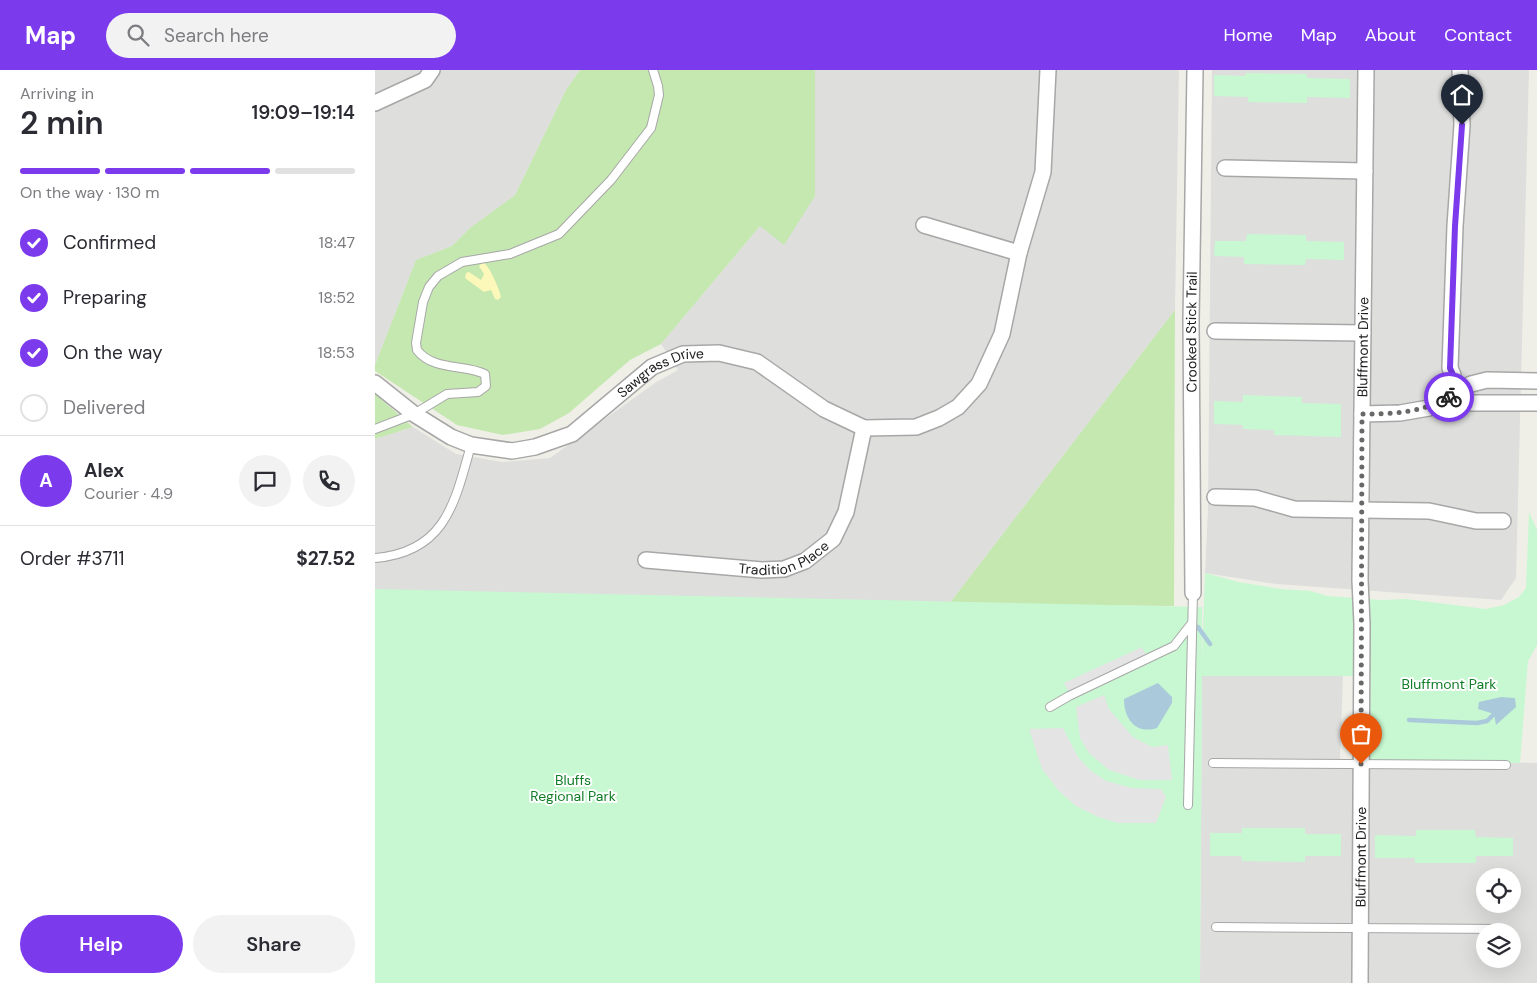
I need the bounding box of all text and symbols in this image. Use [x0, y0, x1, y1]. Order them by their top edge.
search box [106, 13, 456, 58]
text: Map [25, 20, 76, 51]
icon: search [124, 21, 152, 49]
text: Search here [164, 23, 269, 48]
text: Home [1223, 23, 1273, 47]
text: Map [1301, 23, 1337, 47]
text: About [1365, 23, 1416, 47]
text: Contact [1444, 23, 1512, 47]
pin [1441, 74, 1483, 125]
icon: home [1448, 81, 1476, 109]
text: Arriving in [20, 83, 94, 104]
text: 19:09–19:14 [252, 100, 355, 125]
text: 2 min [20, 102, 104, 144]
text: On the way · 130 m [20, 182, 160, 203]
icon: check [20, 229, 48, 257]
text: Confirmed [63, 230, 156, 255]
text: 18:47 [319, 232, 355, 253]
street label: Crooked Stick Trail [1182, 271, 1201, 392]
icon: check [20, 284, 48, 312]
text: Preparing [63, 285, 147, 310]
text: 18:52 [318, 287, 355, 308]
street label: Bluffmont Drive [1353, 297, 1372, 397]
icon: check [20, 339, 48, 367]
text: On the way [63, 340, 163, 365]
text: 18:53 [318, 342, 355, 363]
street label: Sawgrass Drive [613, 344, 704, 402]
courier [1424, 372, 1474, 422]
icon: bike [1435, 383, 1463, 411]
text: Delivered [63, 395, 145, 420]
button: chat [239, 455, 291, 507]
button: phone [303, 455, 355, 507]
text: Alex [84, 458, 124, 483]
text: A [39, 468, 53, 493]
text: Courier · 4.9 [84, 483, 173, 504]
street label: Tradition Place [738, 537, 833, 579]
text: Order #3711 [20, 546, 124, 571]
text: $27.52 [296, 546, 355, 571]
park label: Bluffmont Park [1402, 675, 1496, 693]
pin [1340, 713, 1382, 764]
icon: bag [1347, 720, 1375, 748]
park label: Bluffs Regional Park [530, 771, 616, 805]
street label: Bluffmont Drive [1351, 807, 1370, 907]
map controls [1476, 868, 1521, 968]
button: locate [1476, 868, 1521, 913]
button: Help [20, 915, 183, 973]
button: Share [193, 915, 355, 973]
button: layers [1476, 923, 1521, 968]

